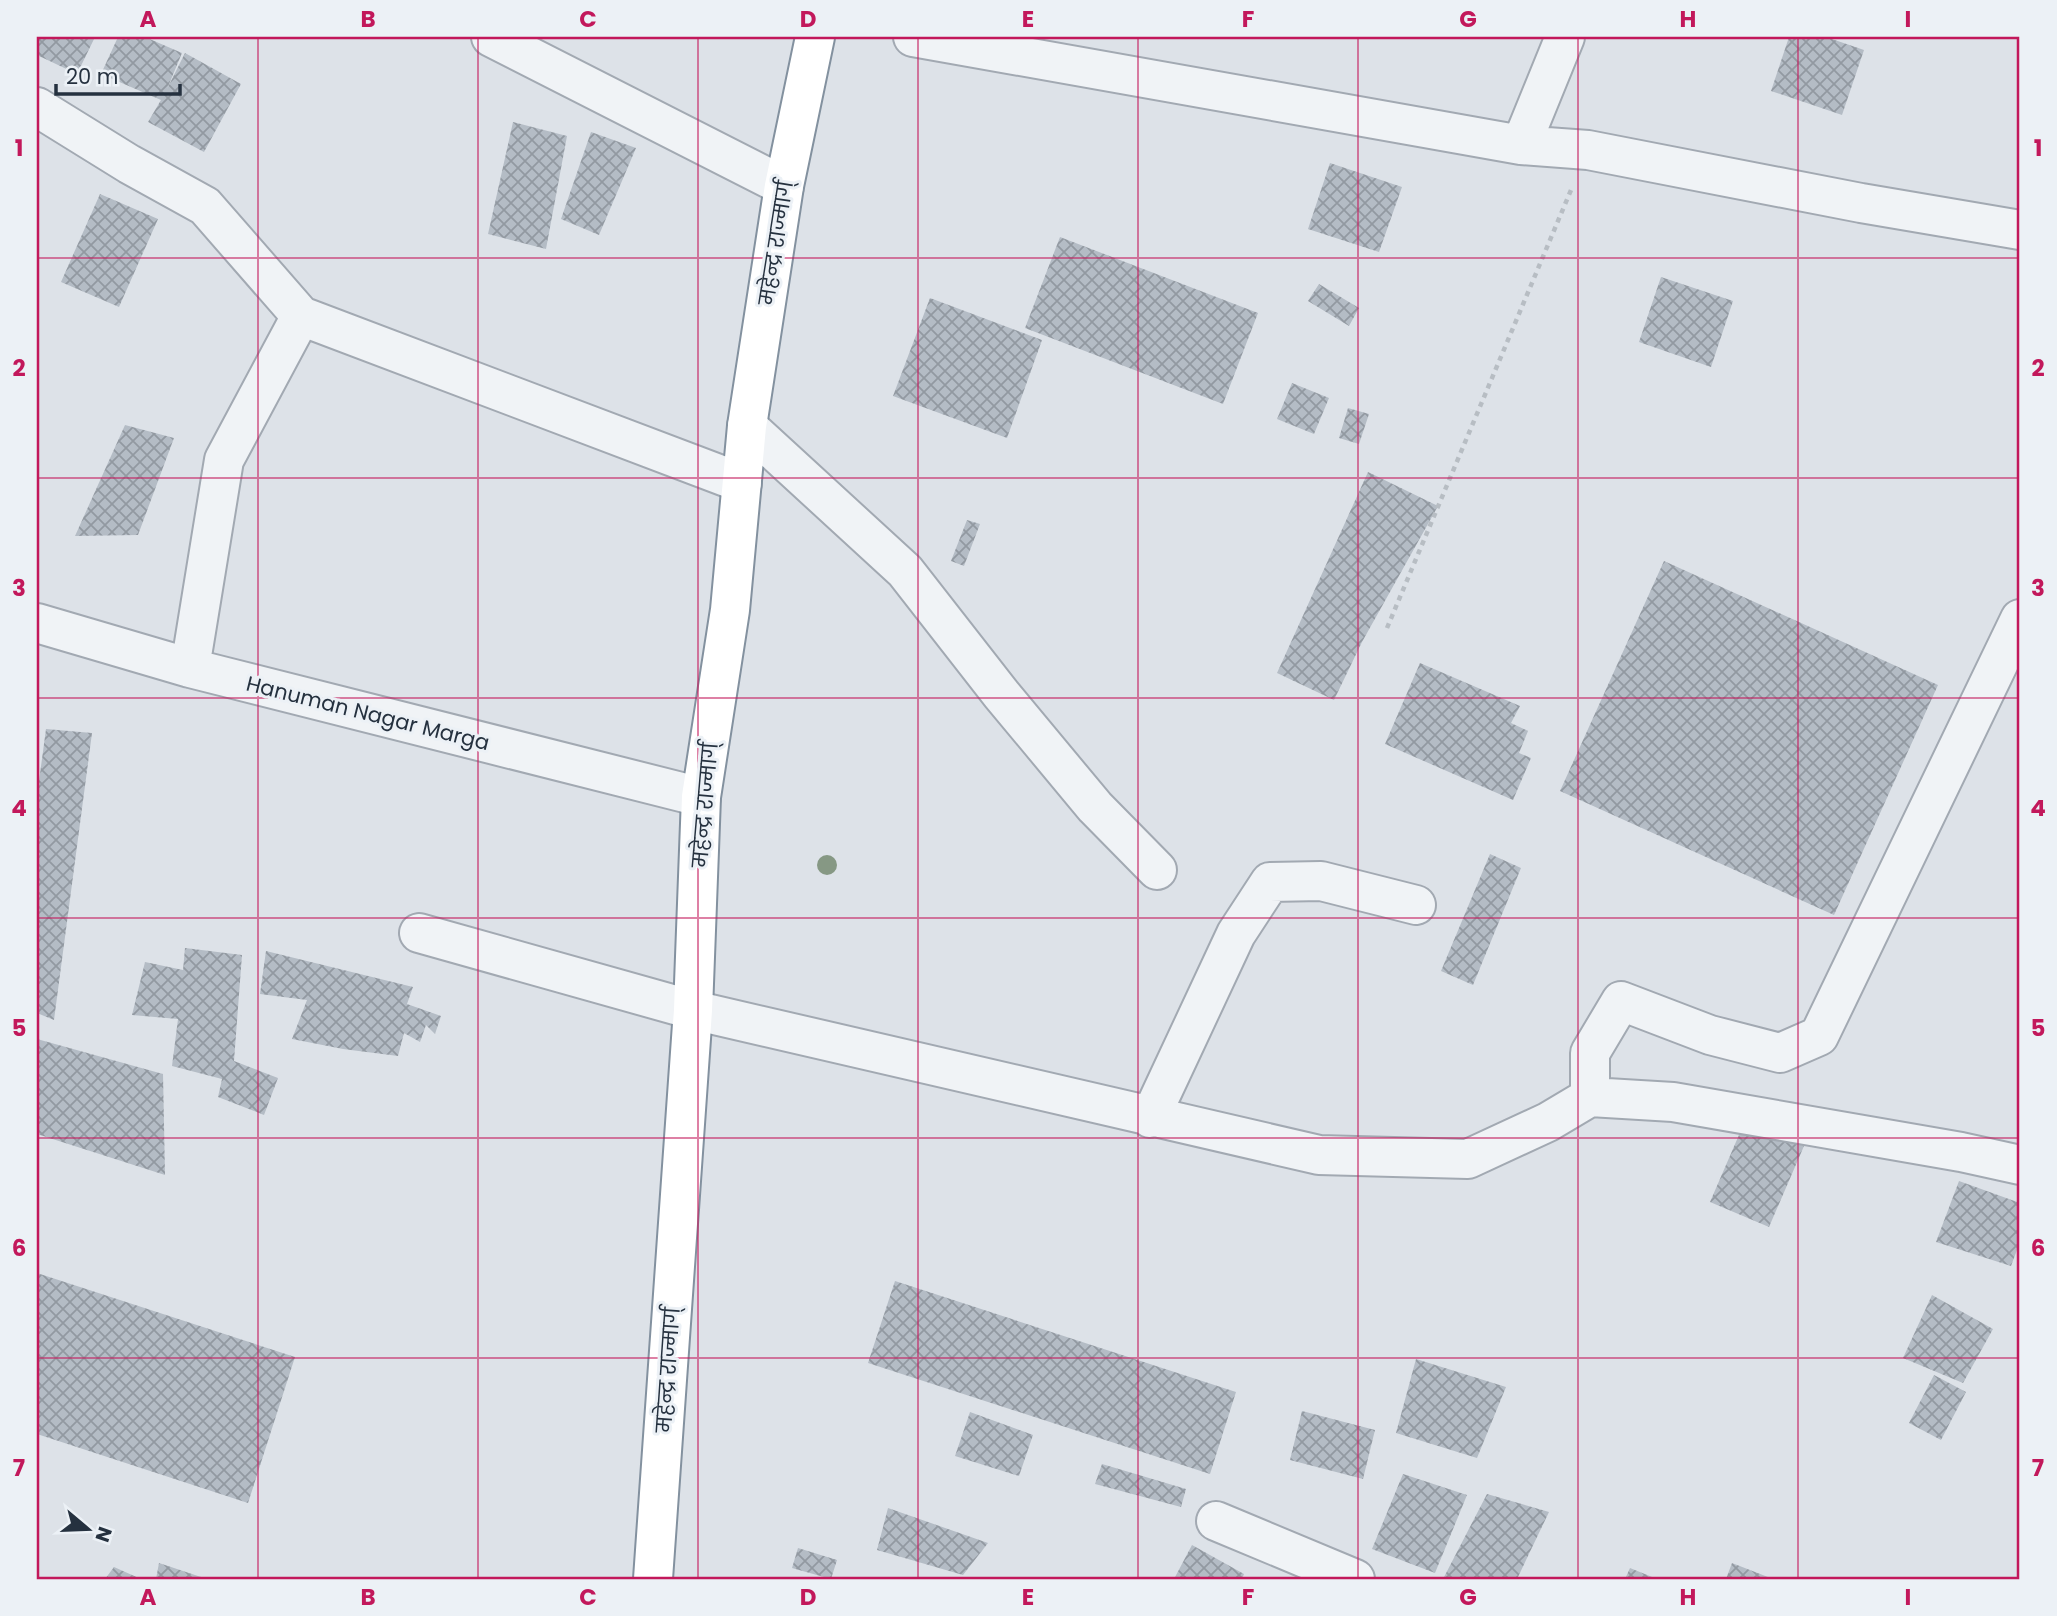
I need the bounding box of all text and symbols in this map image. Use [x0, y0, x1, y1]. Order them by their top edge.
text: A [140, 3, 157, 35]
text: B [360, 3, 376, 35]
text: C [579, 3, 597, 35]
text: D [800, 3, 816, 35]
text: E [1022, 3, 1034, 35]
text: F [1242, 3, 1254, 35]
text: G [1459, 3, 1477, 35]
text: H [1680, 3, 1696, 35]
text: I [1905, 3, 1911, 35]
scale bar [56, 52, 180, 96]
text: 20 m [66, 62, 119, 91]
text: 1 [15, 132, 23, 164]
text: 1 [2034, 132, 2042, 164]
street label: महेन्द्र राज्मार्ग् [752, 175, 801, 308]
text: 2 [12, 352, 26, 384]
text: 2 [2031, 352, 2045, 384]
text: 3 [12, 572, 26, 604]
text: 3 [2031, 572, 2045, 604]
street label: Hanuman Nagar Marga [243, 669, 493, 757]
street label: महेन्द्र राज्मार्ग् [685, 737, 725, 870]
text: 4 [11, 792, 27, 824]
text: 4 [2030, 792, 2046, 824]
text: 5 [12, 1012, 26, 1044]
text: 5 [2031, 1012, 2045, 1044]
text: 6 [12, 1232, 26, 1264]
text: 6 [2031, 1232, 2045, 1264]
street label: महेन्द्र राज्मार्ग् [649, 1303, 687, 1434]
text: 7 [13, 1452, 25, 1484]
text: 7 [2032, 1452, 2044, 1484]
north arrow [52, 1494, 122, 1564]
text: N [89, 1523, 119, 1546]
text: A [140, 1581, 157, 1613]
text: B [360, 1581, 376, 1613]
text: C [579, 1581, 597, 1613]
text: D [800, 1581, 816, 1613]
text: E [1022, 1581, 1034, 1613]
text: F [1242, 1581, 1254, 1613]
text: G [1459, 1581, 1477, 1613]
text: H [1680, 1581, 1696, 1613]
text: I [1905, 1581, 1911, 1613]

